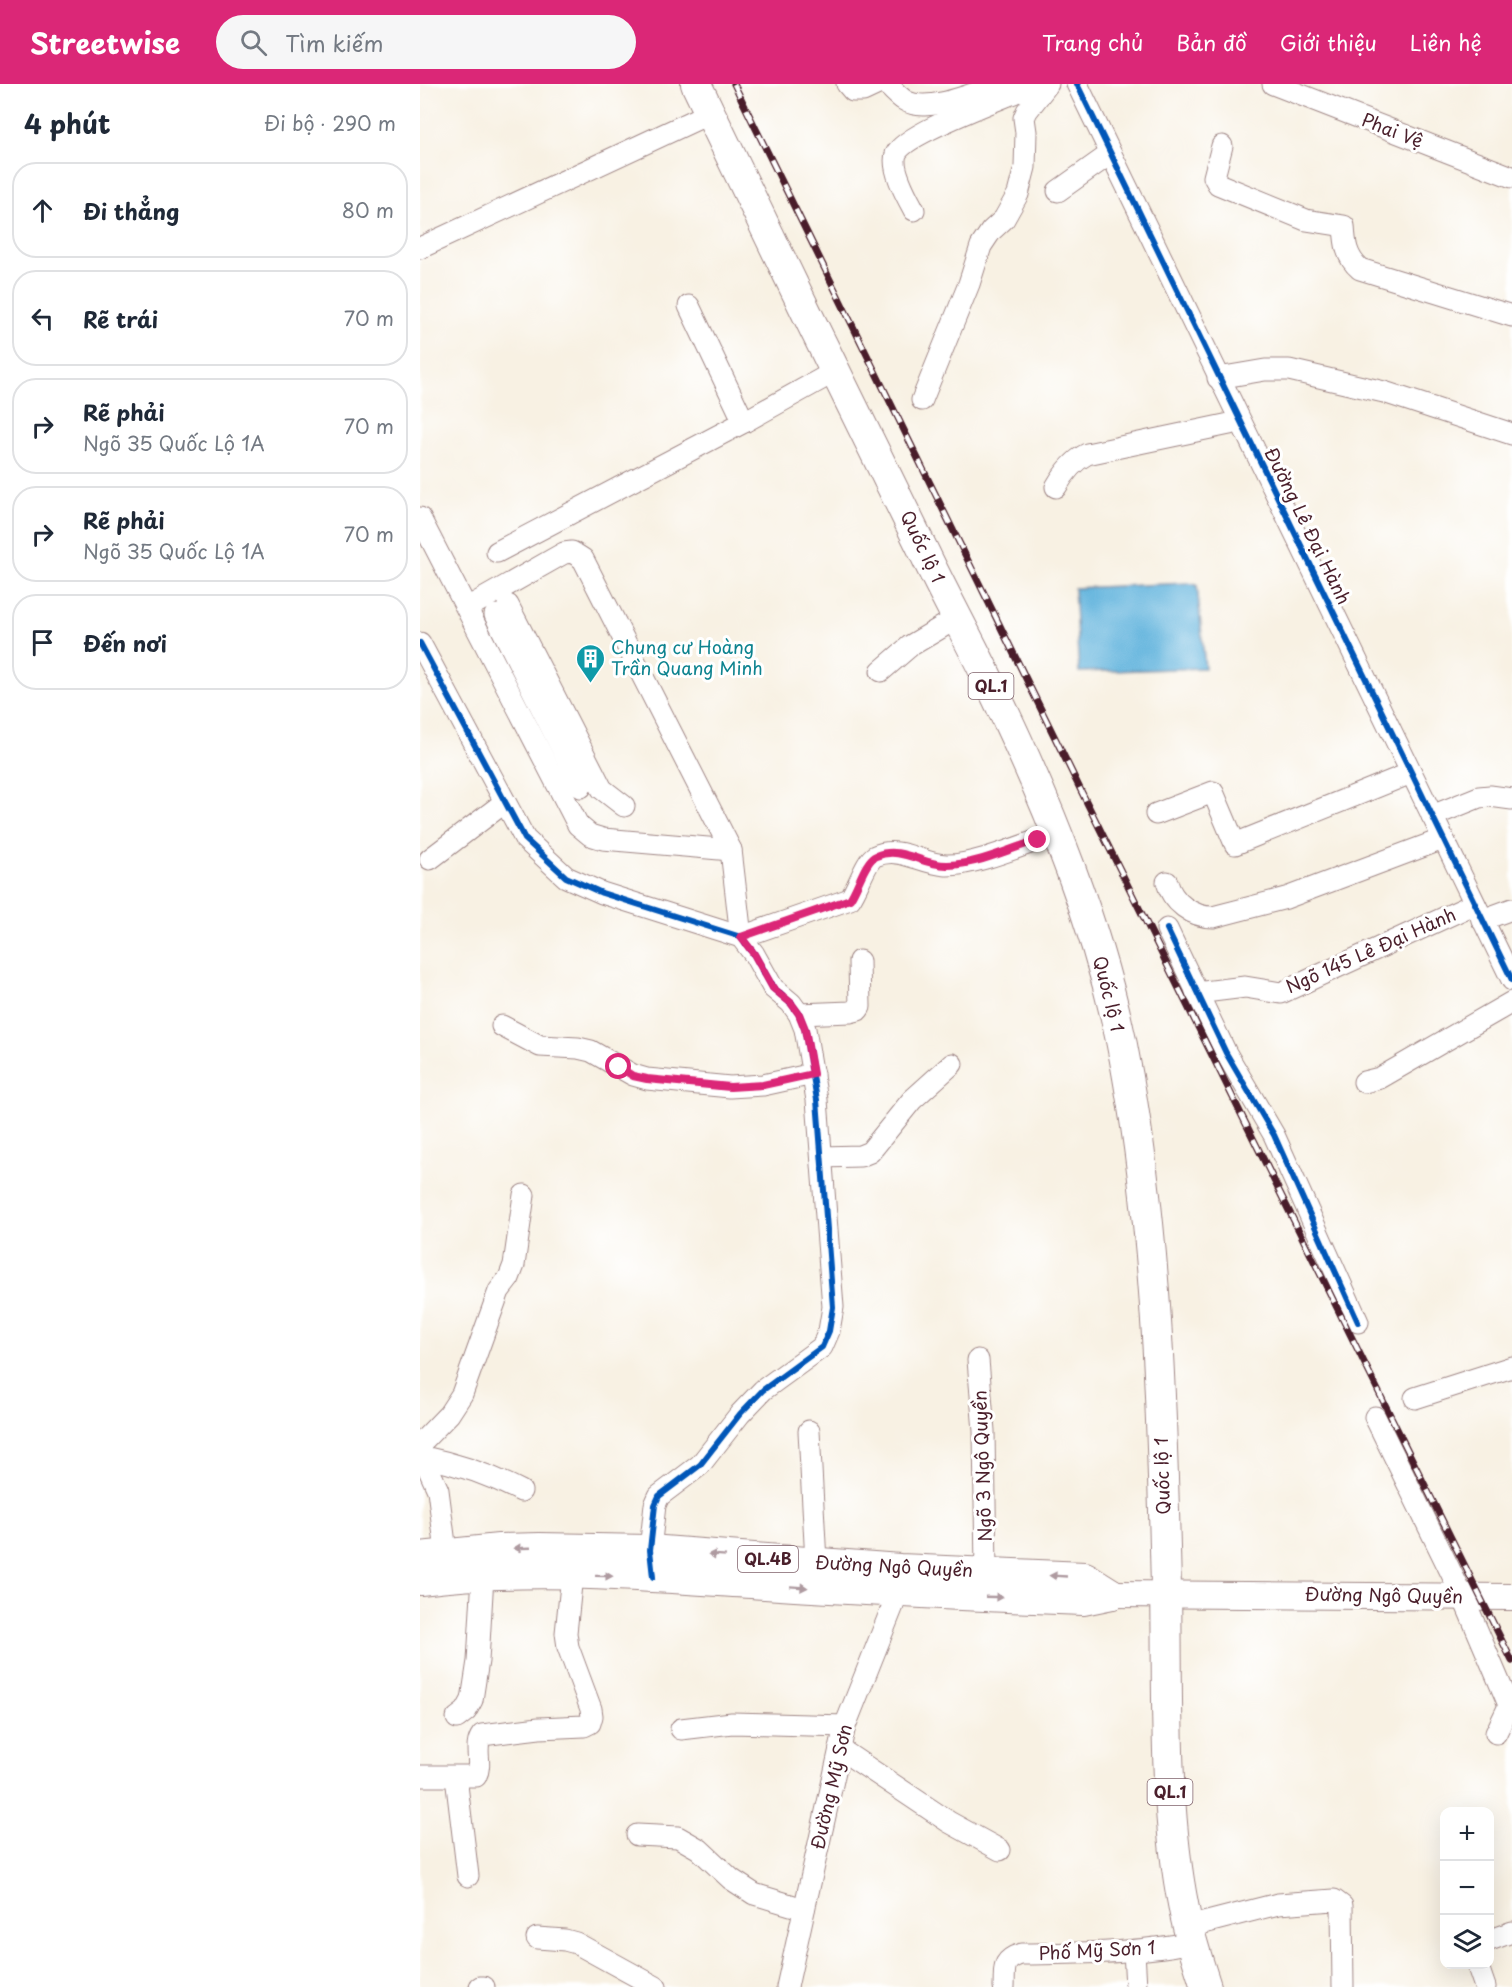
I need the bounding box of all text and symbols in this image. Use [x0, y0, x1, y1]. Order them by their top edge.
search box [216, 15, 636, 69]
text: Streetwise [30, 21, 180, 64]
icon: search [237, 26, 270, 59]
text: Tìm kiếm [285, 26, 383, 59]
text: Trang chủ [1042, 26, 1143, 58]
text: Bản đồ [1176, 26, 1247, 58]
text: Giới thiệu [1280, 26, 1377, 58]
text: Liên hệ [1410, 26, 1482, 58]
text: 4 phút [24, 104, 110, 143]
street label: Phai Vệ [1358, 105, 1428, 154]
text: Đi bộ · 290 m [264, 108, 396, 138]
icon: ahead [26, 194, 59, 227]
text: Đi thẳng [83, 194, 179, 227]
text: 80 m [342, 195, 394, 225]
icon: left [26, 302, 59, 335]
text: Rẽ trái [83, 302, 158, 335]
text: 70 m [344, 303, 394, 333]
text: Rẽ phải [83, 395, 165, 428]
icon: right [26, 410, 59, 443]
text: 70 m [344, 411, 394, 441]
text: Ngõ 35 Quốc Lộ 1A [83, 428, 265, 458]
street label: Đường Lê Đại Hành [1259, 442, 1358, 608]
text: Rẽ phải [83, 503, 165, 536]
street label: Quốc lộ 1 [894, 506, 952, 587]
icon: right [26, 518, 59, 551]
text: 70 m [344, 519, 394, 549]
text: Ngõ 35 Quốc Lộ 1A [83, 536, 265, 566]
icon: arrive [26, 626, 59, 659]
text: Đến nơi [83, 626, 167, 659]
place label: Chung cư Hoàng Trần Quang Minh [611, 633, 763, 681]
building icon: Chung cư Hoàng Trần Quang Minh [574, 642, 606, 684]
road number: QL.1 [968, 673, 1014, 699]
route end [1024, 826, 1050, 852]
street label: Ngõ 145 Lê Đại Hành [1281, 900, 1460, 999]
street label: Quốc lộ 1 [1087, 953, 1132, 1034]
route start [605, 1053, 631, 1079]
street label: Ngõ 3 Ngô Quyền [965, 1390, 998, 1542]
street label: Quốc lộ 1 [1147, 1437, 1176, 1515]
one-way arrow [513, 1544, 532, 1553]
road number: QL.4B [738, 1546, 798, 1572]
street label: Đường Ngô Quyền [814, 1548, 974, 1583]
one-way arrow [708, 1550, 727, 1560]
one-way arrow [595, 1571, 614, 1580]
one-way arrow [1049, 1571, 1068, 1580]
street label: Đường Ngô Quyền [1305, 1580, 1463, 1609]
one-way arrow [789, 1582, 808, 1591]
one-way arrow [984, 1592, 1003, 1601]
street label: Đường Mỹ Sơn [803, 1721, 858, 1852]
road number: QL.1 [1148, 1779, 1192, 1805]
map controls [1440, 1807, 1494, 1969]
button: + [1440, 1807, 1494, 1861]
button: − [1440, 1861, 1494, 1915]
button: layers [1440, 1915, 1494, 1969]
street label: Phố Mỹ Sơn 1 [1038, 1933, 1156, 1966]

